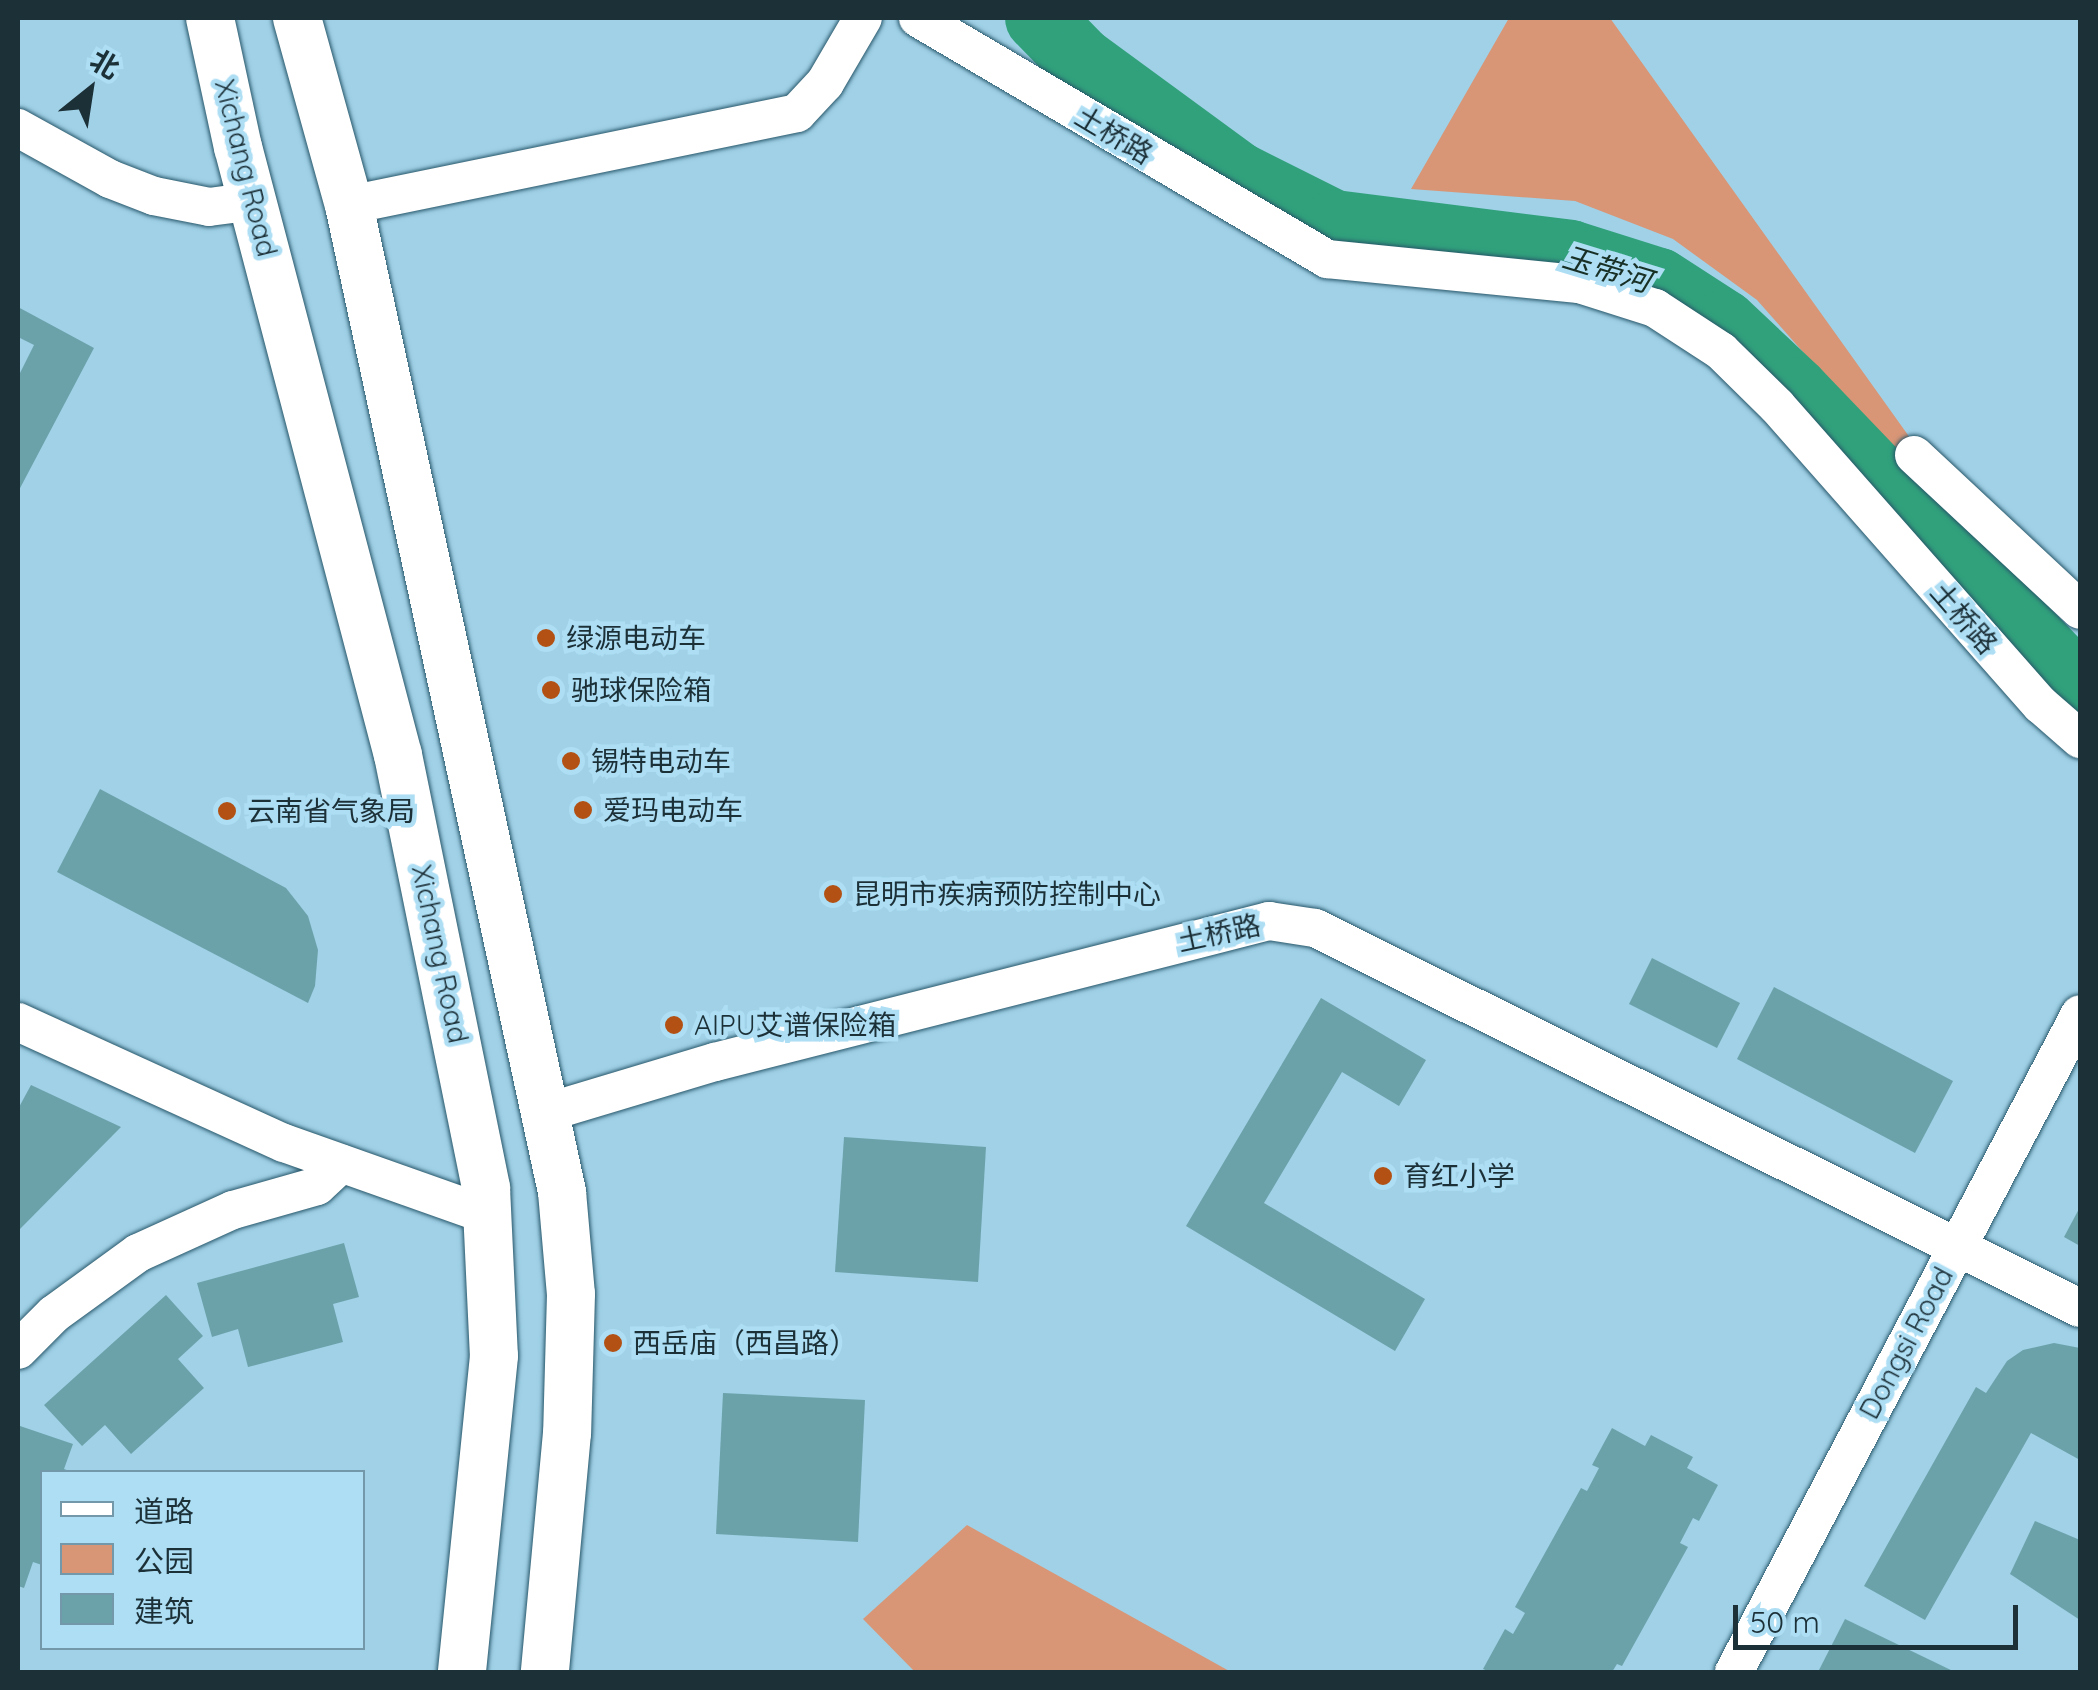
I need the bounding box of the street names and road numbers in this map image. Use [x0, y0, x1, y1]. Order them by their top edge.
street label: Xichang Road [208, 76, 284, 260]
street label: 土桥路 [1069, 99, 1159, 171]
street label: 土桥路 [1924, 575, 2004, 661]
street label: Xichang Road [405, 862, 475, 1046]
street label: 土桥路 [1174, 908, 1264, 958]
street label: Dongsi Road [1852, 1261, 1960, 1425]

